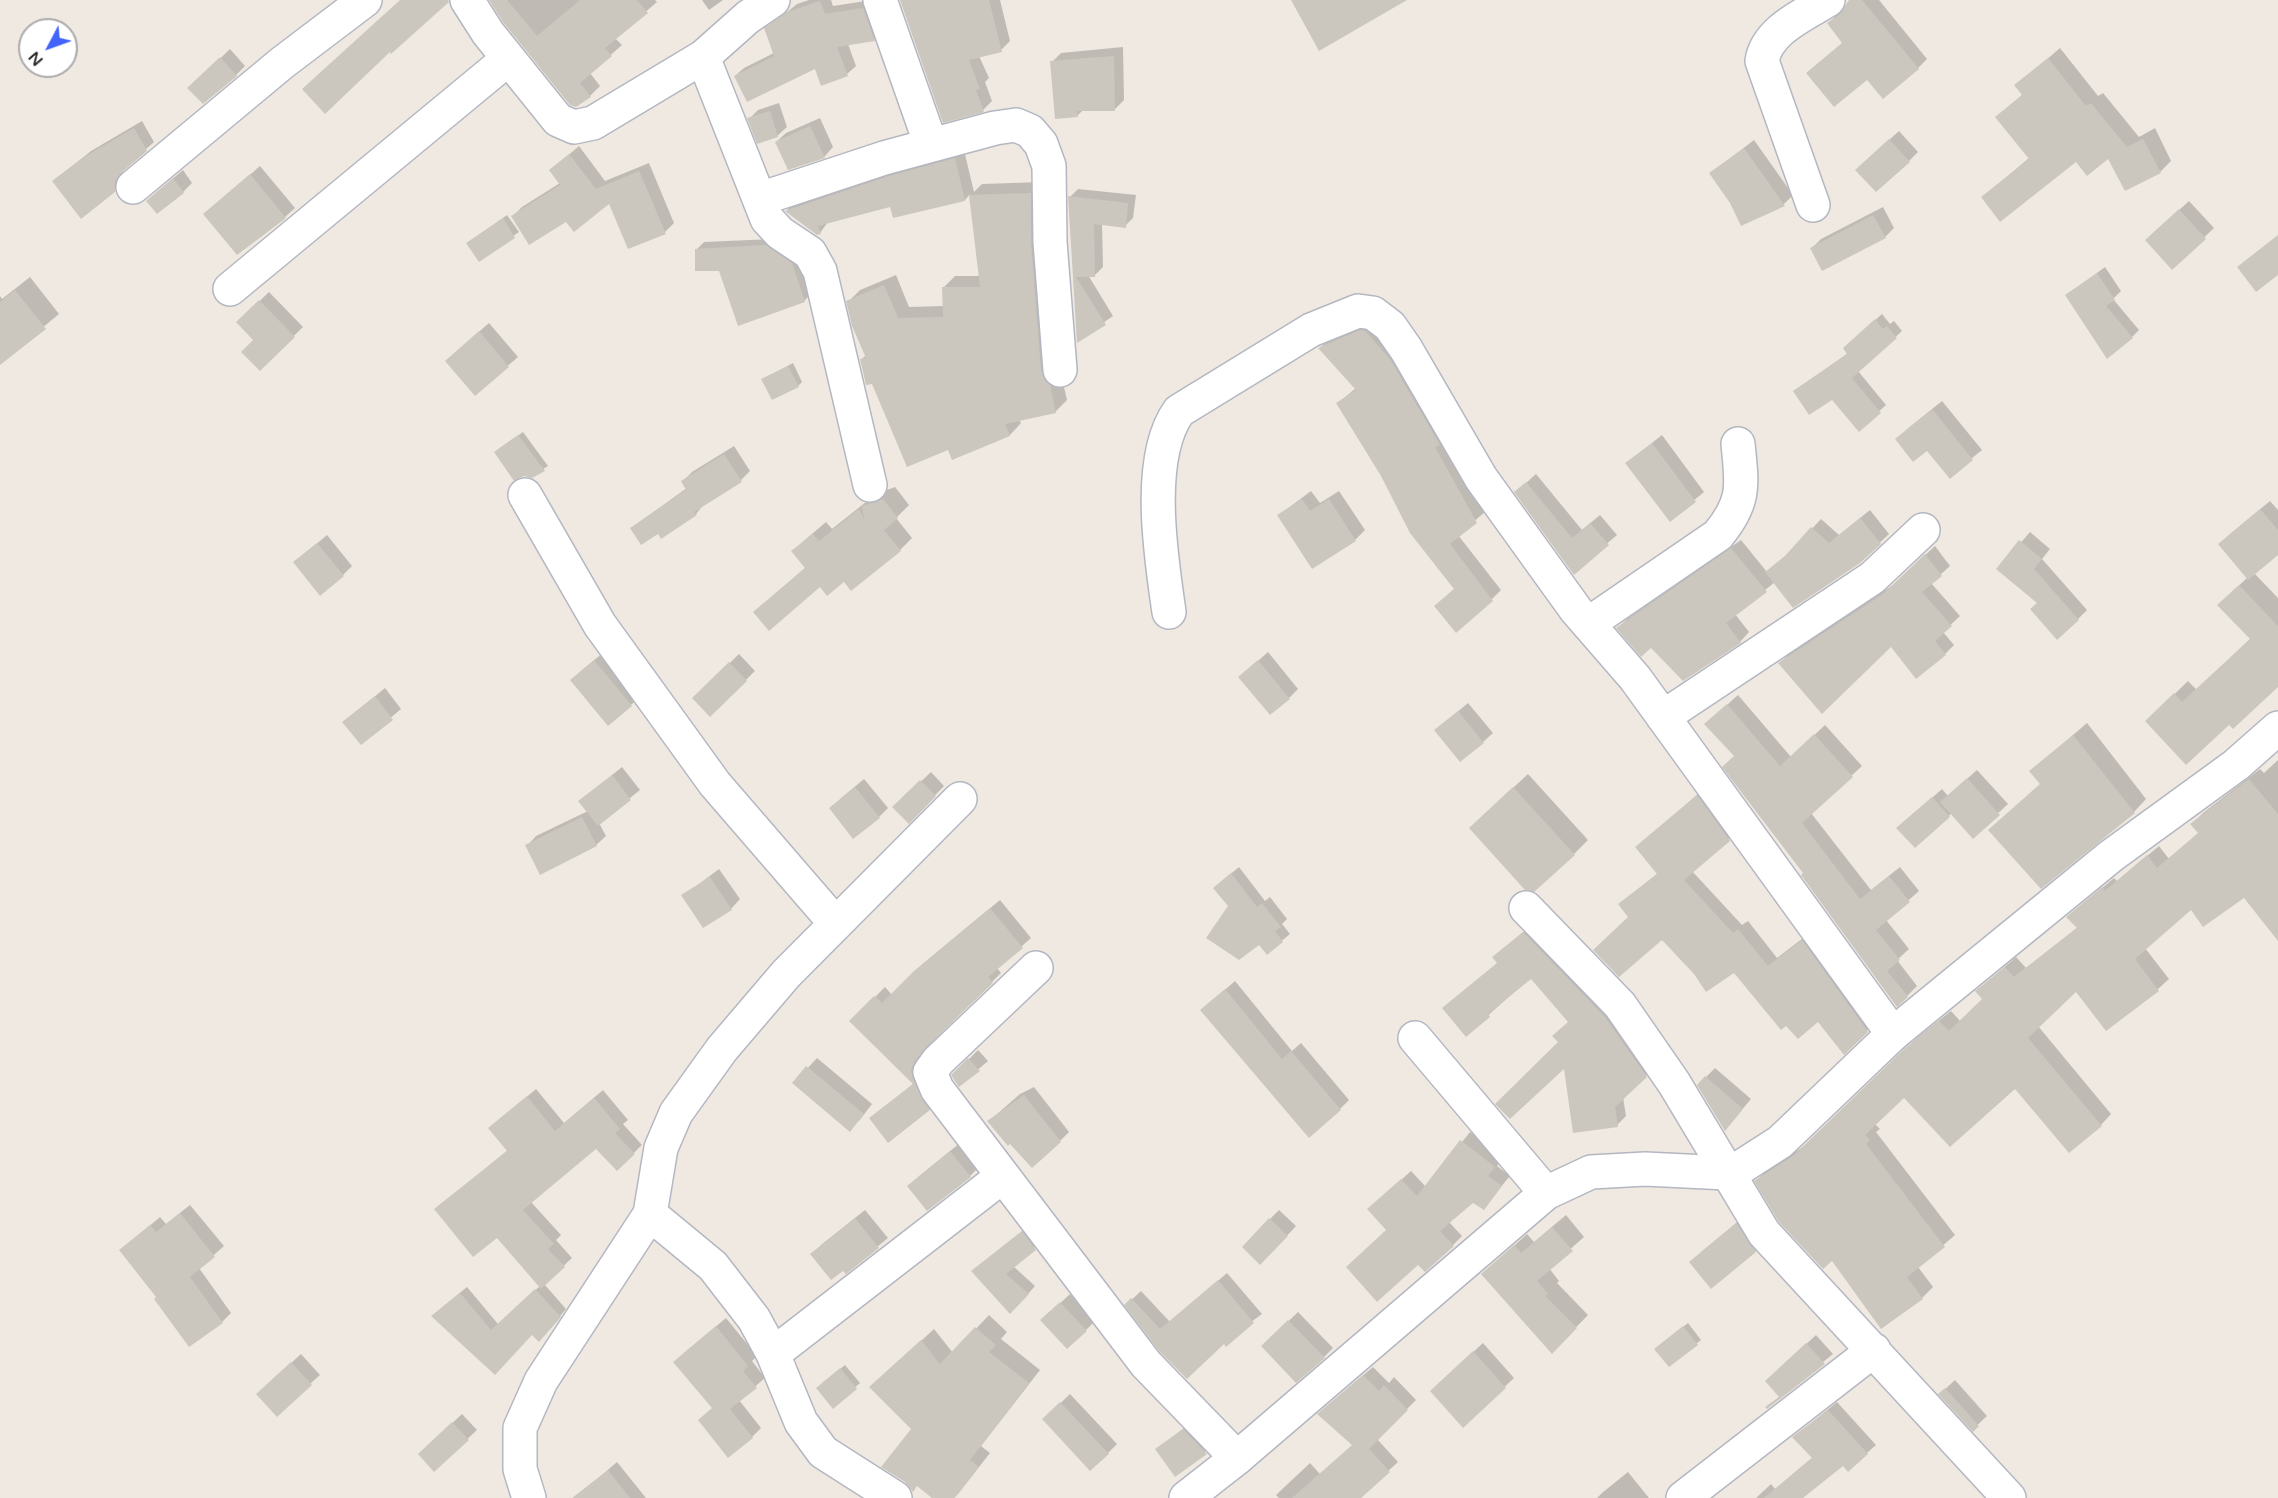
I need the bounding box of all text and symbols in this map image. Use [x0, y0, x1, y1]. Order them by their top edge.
north arrow [18, 18, 78, 78]
text: N [24, 47, 48, 70]

